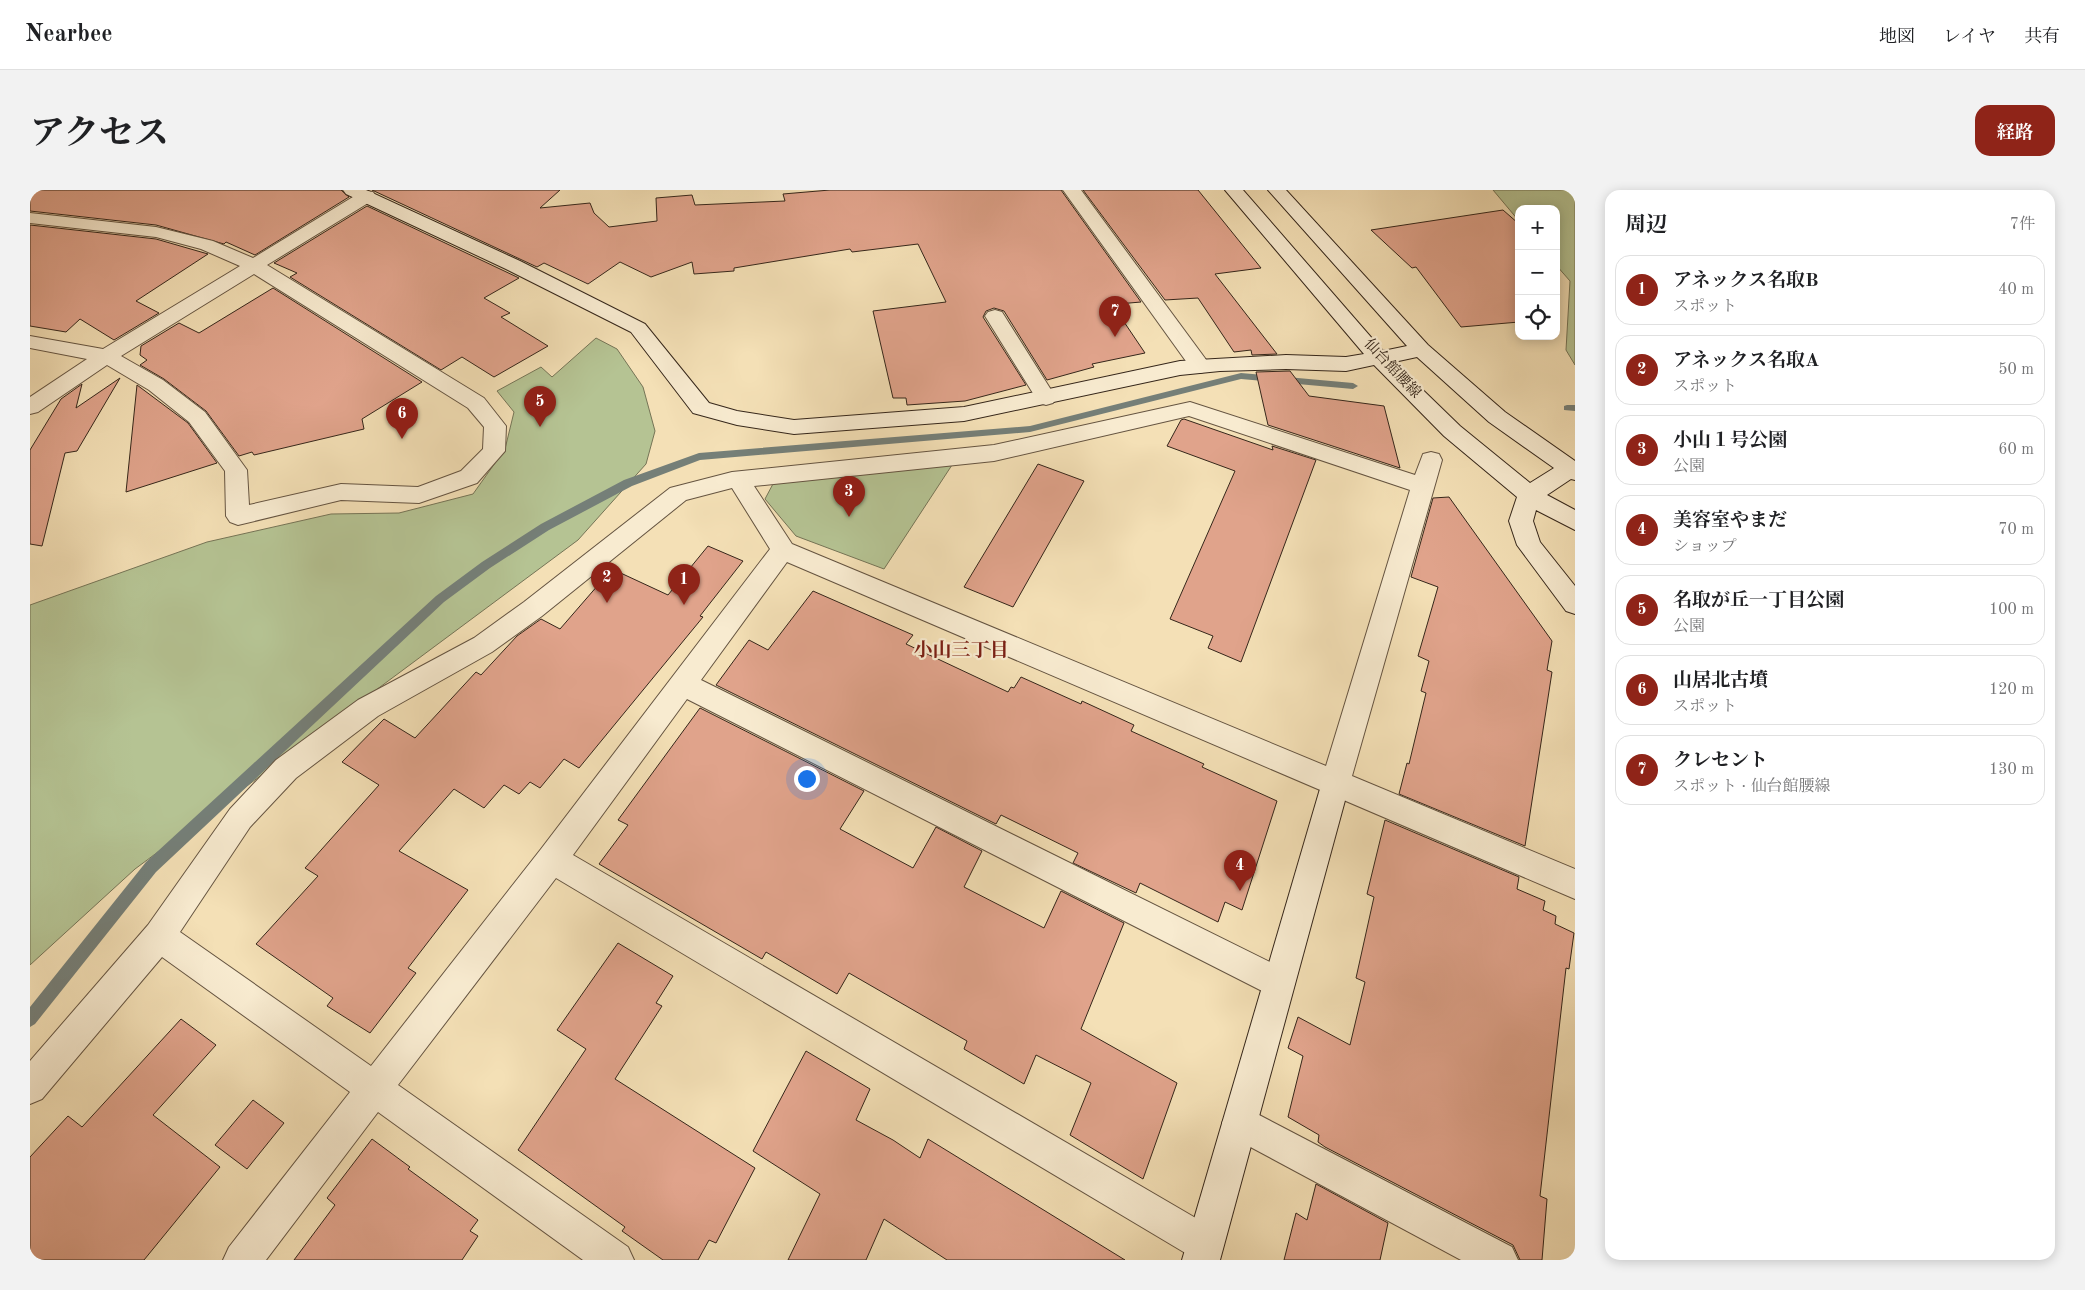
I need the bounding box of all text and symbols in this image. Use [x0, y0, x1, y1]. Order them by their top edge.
text: Nearbee [25, 23, 113, 47]
text: 地図 [1879, 28, 1915, 46]
text: レイヤ [1943, 28, 1996, 46]
text: 共有 [2024, 28, 2060, 46]
button: 経路 [1975, 105, 2055, 156]
text: アクセス [30, 117, 169, 152]
map controls [1515, 205, 1560, 340]
button: + [1515, 205, 1560, 250]
text: 周辺 [1625, 215, 1667, 236]
text: 7件 [2010, 217, 2035, 233]
button: − [1515, 250, 1560, 295]
text: アネックス名取B [1673, 272, 1819, 291]
text: 1 [1637, 282, 1647, 298]
text: 40 m [1998, 282, 2034, 298]
button: locate [1515, 295, 1560, 340]
pin: 7 [1099, 296, 1131, 337]
text: スポット [1673, 299, 1737, 315]
street label: 仙台館腰線 [1361, 335, 1425, 402]
text: アネックス名取A [1673, 352, 1819, 371]
text: 2 [1637, 362, 1647, 378]
text: 50 m [1998, 362, 2034, 378]
text: スポット [1673, 379, 1737, 395]
pin: 5 [524, 386, 556, 427]
pin: 6 [386, 398, 418, 439]
text: 小山１号公園 [1673, 432, 1787, 451]
text: 3 [1637, 442, 1647, 458]
text: 60 m [1998, 442, 2034, 458]
text: 公園 [1673, 459, 1705, 475]
pin: 3 [833, 476, 865, 517]
text: 美容室やまだ [1673, 512, 1787, 531]
text: 4 [1637, 522, 1647, 538]
text: 70 m [1998, 522, 2034, 538]
text: ショップ [1673, 539, 1737, 555]
pin: 2 [591, 562, 623, 603]
pin: 1 [668, 564, 700, 605]
text: 名取が丘一丁目公園 [1673, 592, 1844, 611]
text: 5 [1637, 602, 1647, 618]
text: 100 m [1989, 602, 2034, 618]
text: 公園 [1673, 619, 1705, 635]
district label: 小山三丁目 [913, 640, 1009, 661]
text: 山居北古墳 [1673, 672, 1768, 691]
text: 6 [1637, 682, 1647, 698]
text: 120 m [1989, 682, 2034, 698]
text: スポット [1673, 699, 1737, 715]
text: クレセント [1673, 752, 1768, 771]
text: 7 [1637, 762, 1647, 778]
text: 130 m [1989, 762, 2034, 778]
your location [794, 766, 820, 792]
text: スポット · 仙台館腰線 [1673, 779, 1830, 795]
pin: 4 [1224, 850, 1256, 891]

